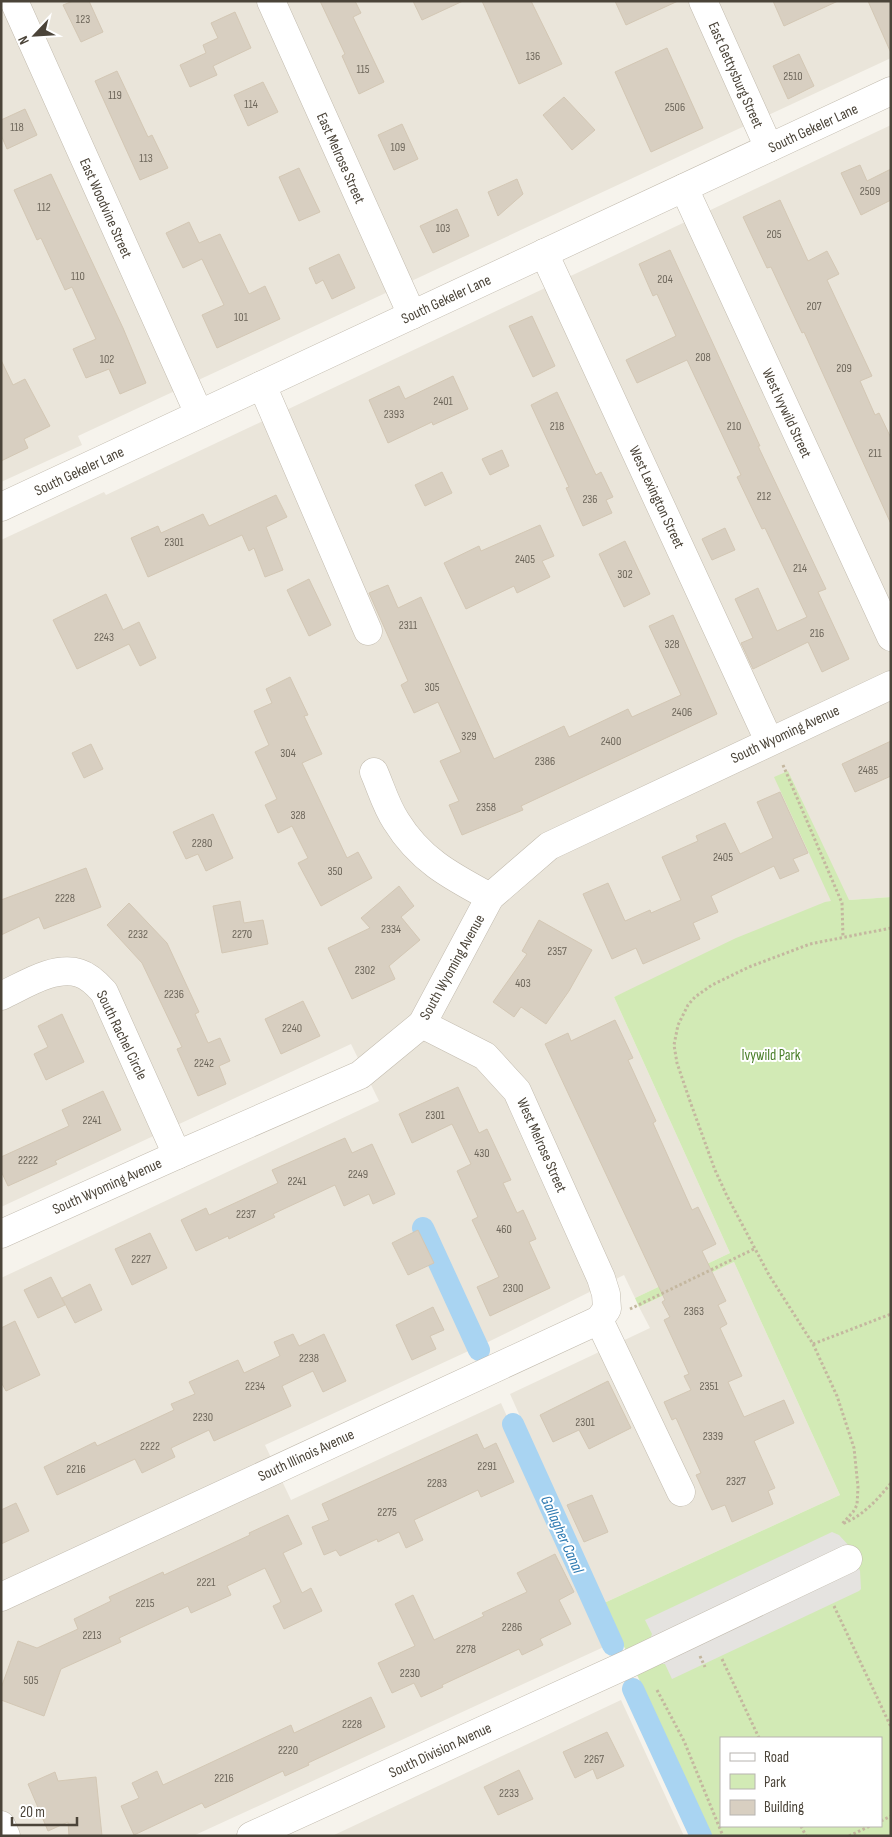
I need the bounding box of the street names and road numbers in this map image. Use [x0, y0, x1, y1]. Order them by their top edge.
street label: East Gettysburg Street [704, 19, 768, 132]
street label: South Gekeler Lane [765, 99, 861, 157]
street label: East Melrose Street [312, 110, 369, 207]
street label: East Woodvine Street [75, 155, 136, 261]
street label: South Gekeler Lane [398, 270, 494, 328]
street label: West Ivywild Street [757, 365, 816, 461]
street label: South Gekeler Lane [31, 442, 127, 500]
street label: West Lexington Street [624, 443, 689, 552]
street label: South Wyoming Avenue [728, 701, 843, 768]
street label: South Wyoming Avenue [416, 911, 489, 1023]
street label: South Rachel Circle [92, 987, 151, 1083]
street label: West Melrose Street [512, 1095, 571, 1196]
street label: South Wyoming Avenue [50, 1154, 165, 1219]
street label: South Illinois Avenue [255, 1425, 357, 1486]
street label: South Division Avenue [386, 1718, 495, 1783]

